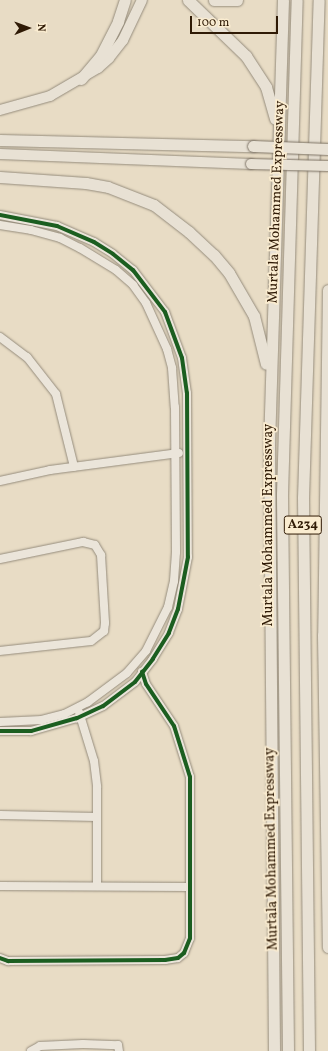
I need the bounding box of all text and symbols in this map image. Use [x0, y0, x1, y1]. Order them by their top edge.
north arrow [8, 8, 48, 48]
scale bar [192, 8, 280, 34]
text: 100 m [197, 15, 229, 31]
text: N [33, 24, 48, 32]
street label: Murtala Mohammed Expressway [265, 100, 289, 304]
street label: Murtala Mohammed Expressway [261, 424, 277, 626]
road number: A234 [283, 514, 323, 536]
street label: Murtala Mohammed Expressway [262, 747, 282, 951]

